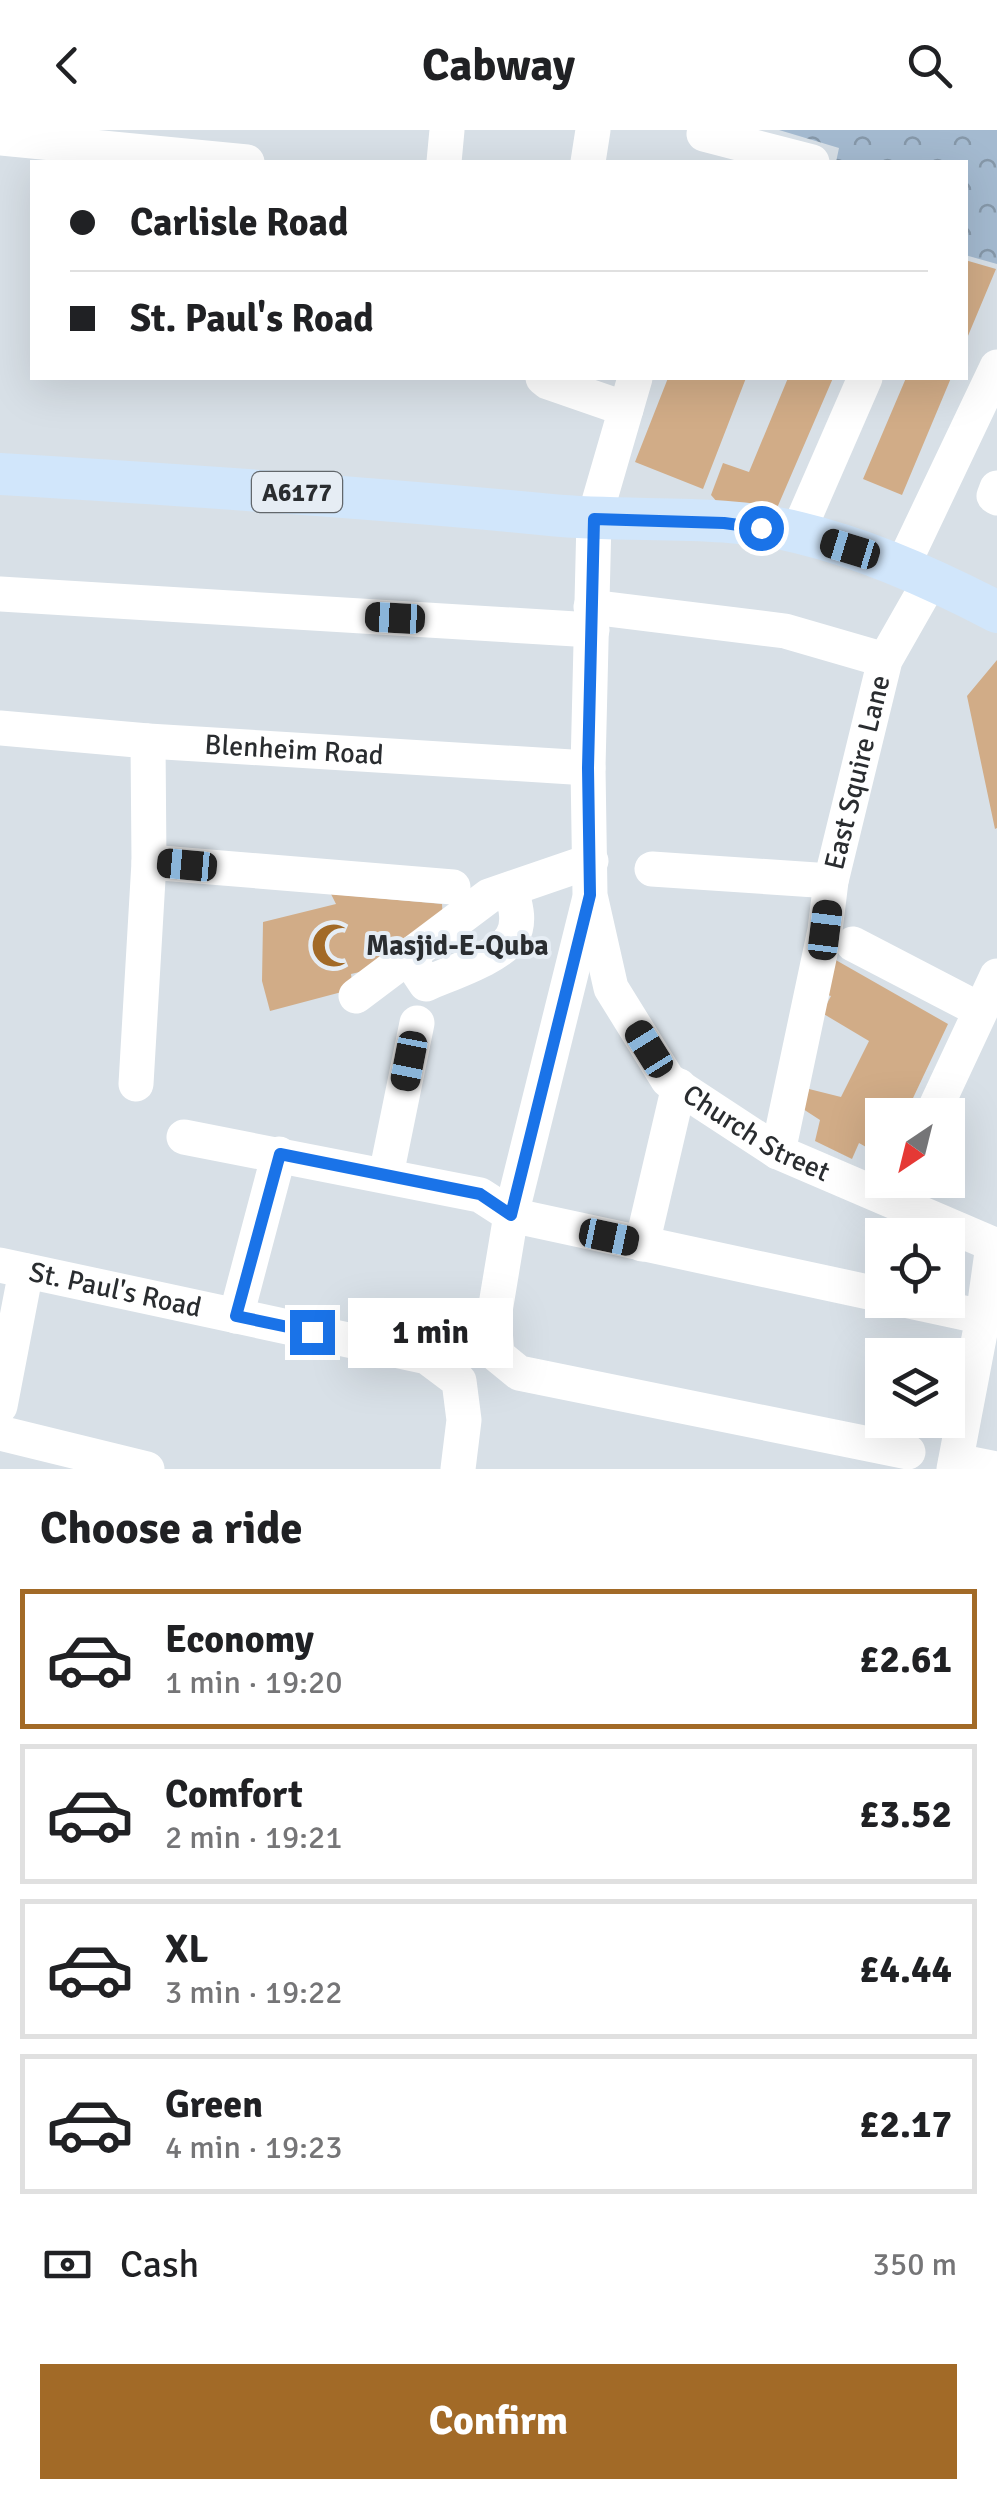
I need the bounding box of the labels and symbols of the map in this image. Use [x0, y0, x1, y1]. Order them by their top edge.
road number: A6177 [252, 472, 342, 512]
route start [739, 506, 784, 551]
car [817, 526, 883, 572]
car [364, 601, 426, 635]
street label: East Squire Lane [817, 672, 898, 873]
street label: Blenheim Road [204, 728, 385, 772]
car [156, 847, 218, 883]
car [806, 898, 844, 962]
mosque icon: Masjid-E-Quba [309, 922, 357, 970]
place label: Masjid-E-Quba [366, 929, 549, 963]
car [620, 1016, 678, 1082]
car [389, 1029, 429, 1093]
street label: Church Street [676, 1077, 835, 1189]
north arrow [865, 1098, 965, 1198]
car [577, 1216, 641, 1258]
street label: St. Paul's Road [26, 1255, 205, 1325]
callout: 1 min [347, 1297, 512, 1367]
route end [290, 1310, 335, 1355]

